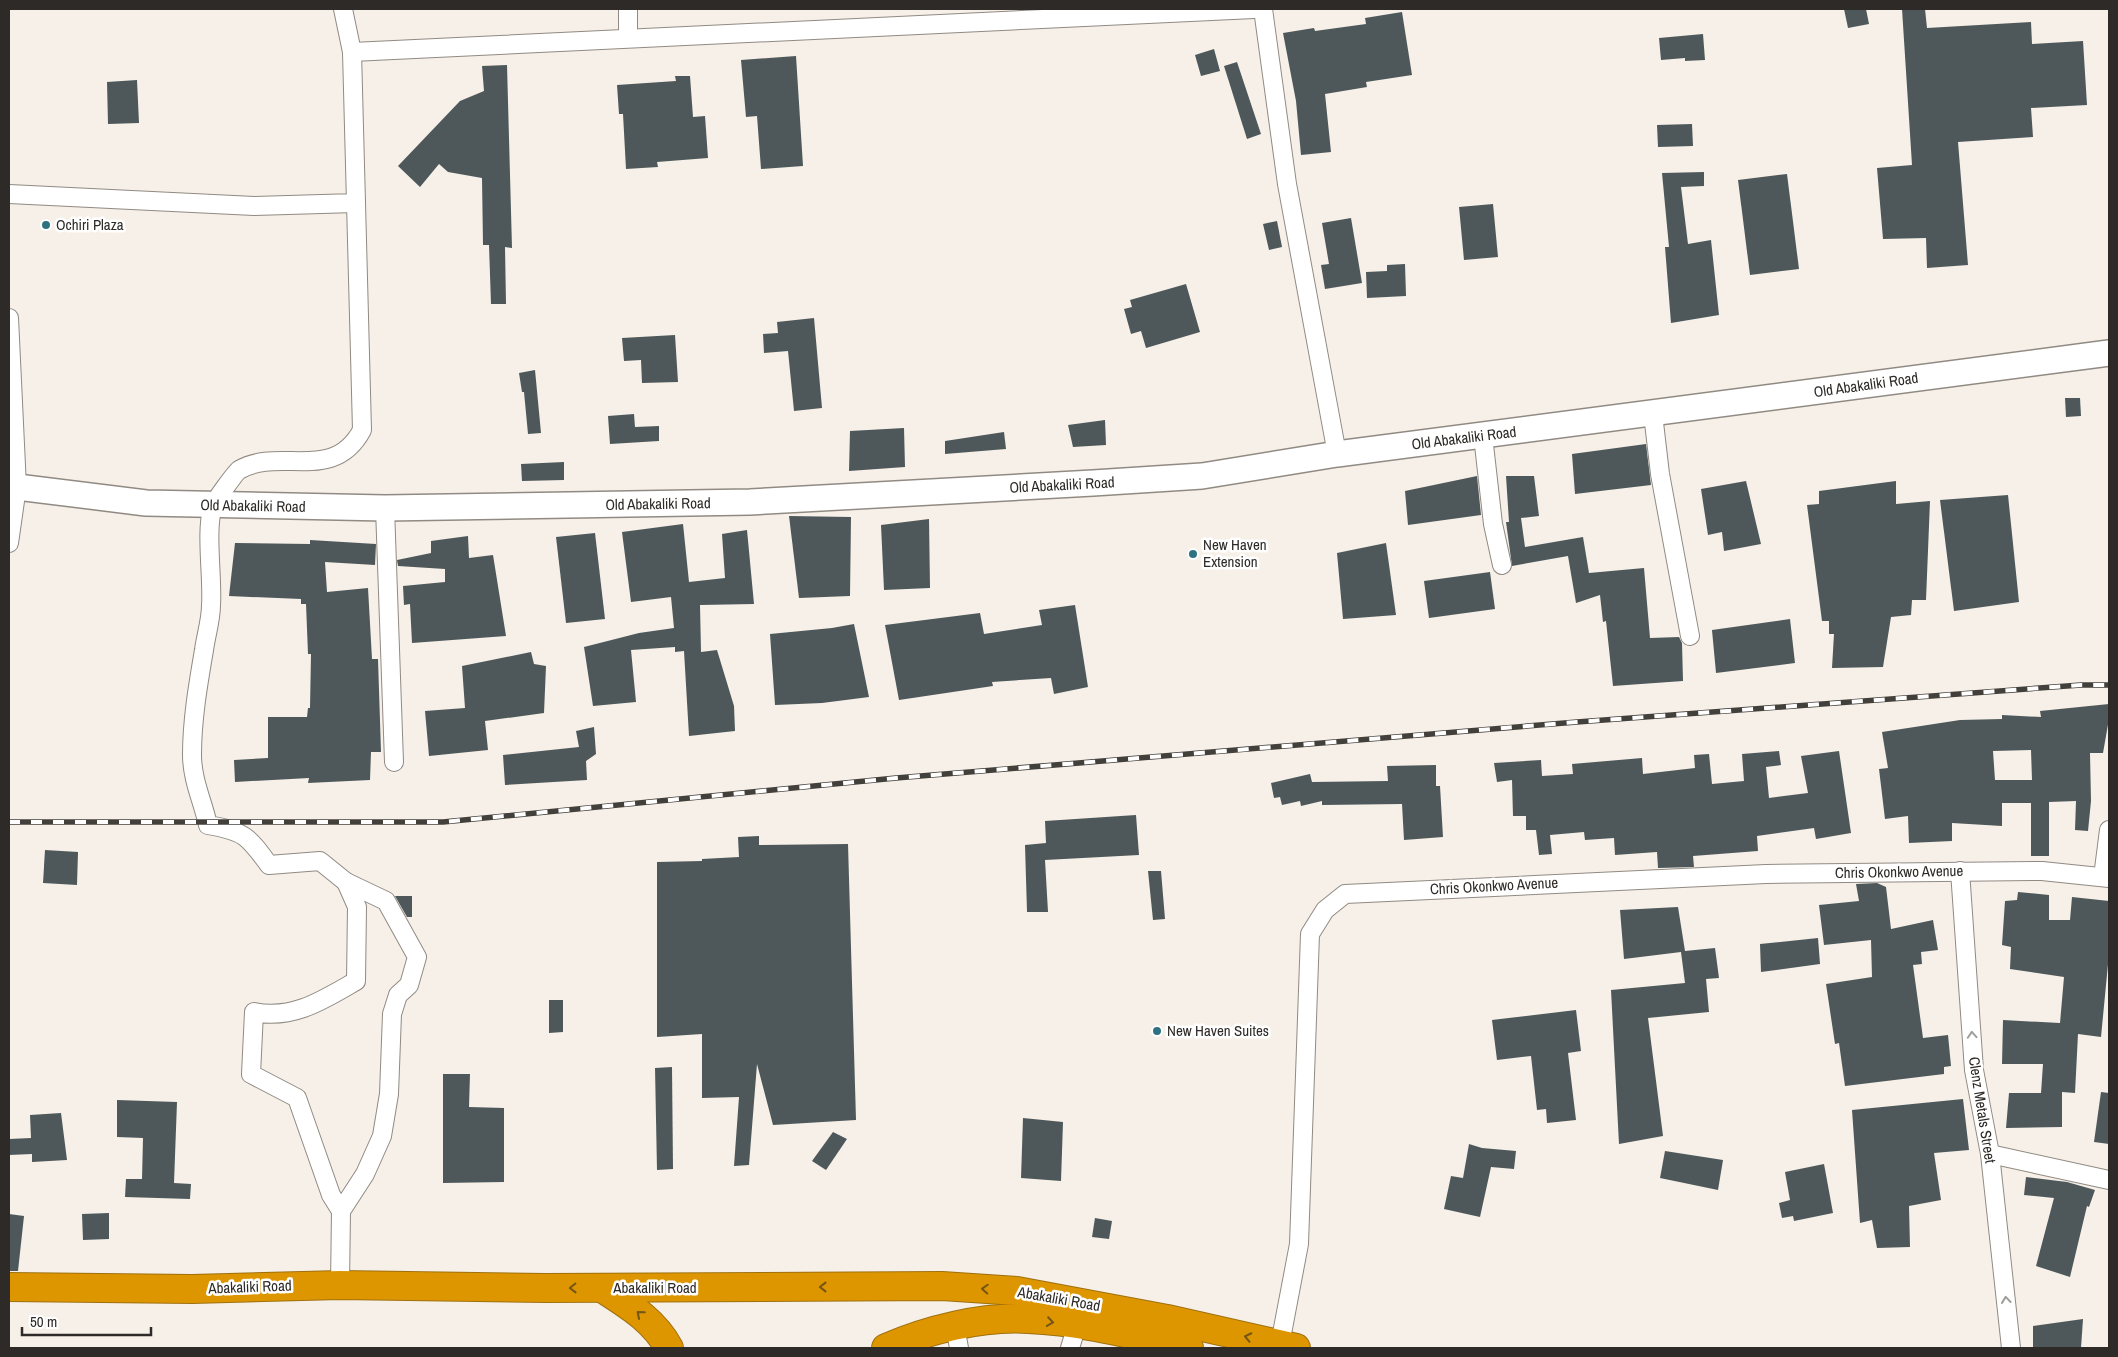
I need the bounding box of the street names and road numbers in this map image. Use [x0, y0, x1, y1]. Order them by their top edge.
street label: Old Abakaliki Road [1812, 367, 1920, 402]
street label: Old Abakaliki Road [1410, 421, 1517, 454]
street label: Old Abakaliki Road [1009, 471, 1115, 498]
street label: Old Abakaliki Road [605, 492, 711, 515]
street label: Old Abakaliki Road [200, 494, 306, 517]
street label: Chris Okonkwo Avenue [1835, 860, 1963, 883]
street label: Chris Okonkwo Avenue [1429, 872, 1559, 899]
street label: Clenz Metals Street [1964, 1055, 2001, 1165]
street label: Abakaliki Road [207, 1275, 292, 1298]
street label: Abakaliki Road [612, 1277, 697, 1298]
street label: Abakaliki Road [1015, 1281, 1102, 1316]

